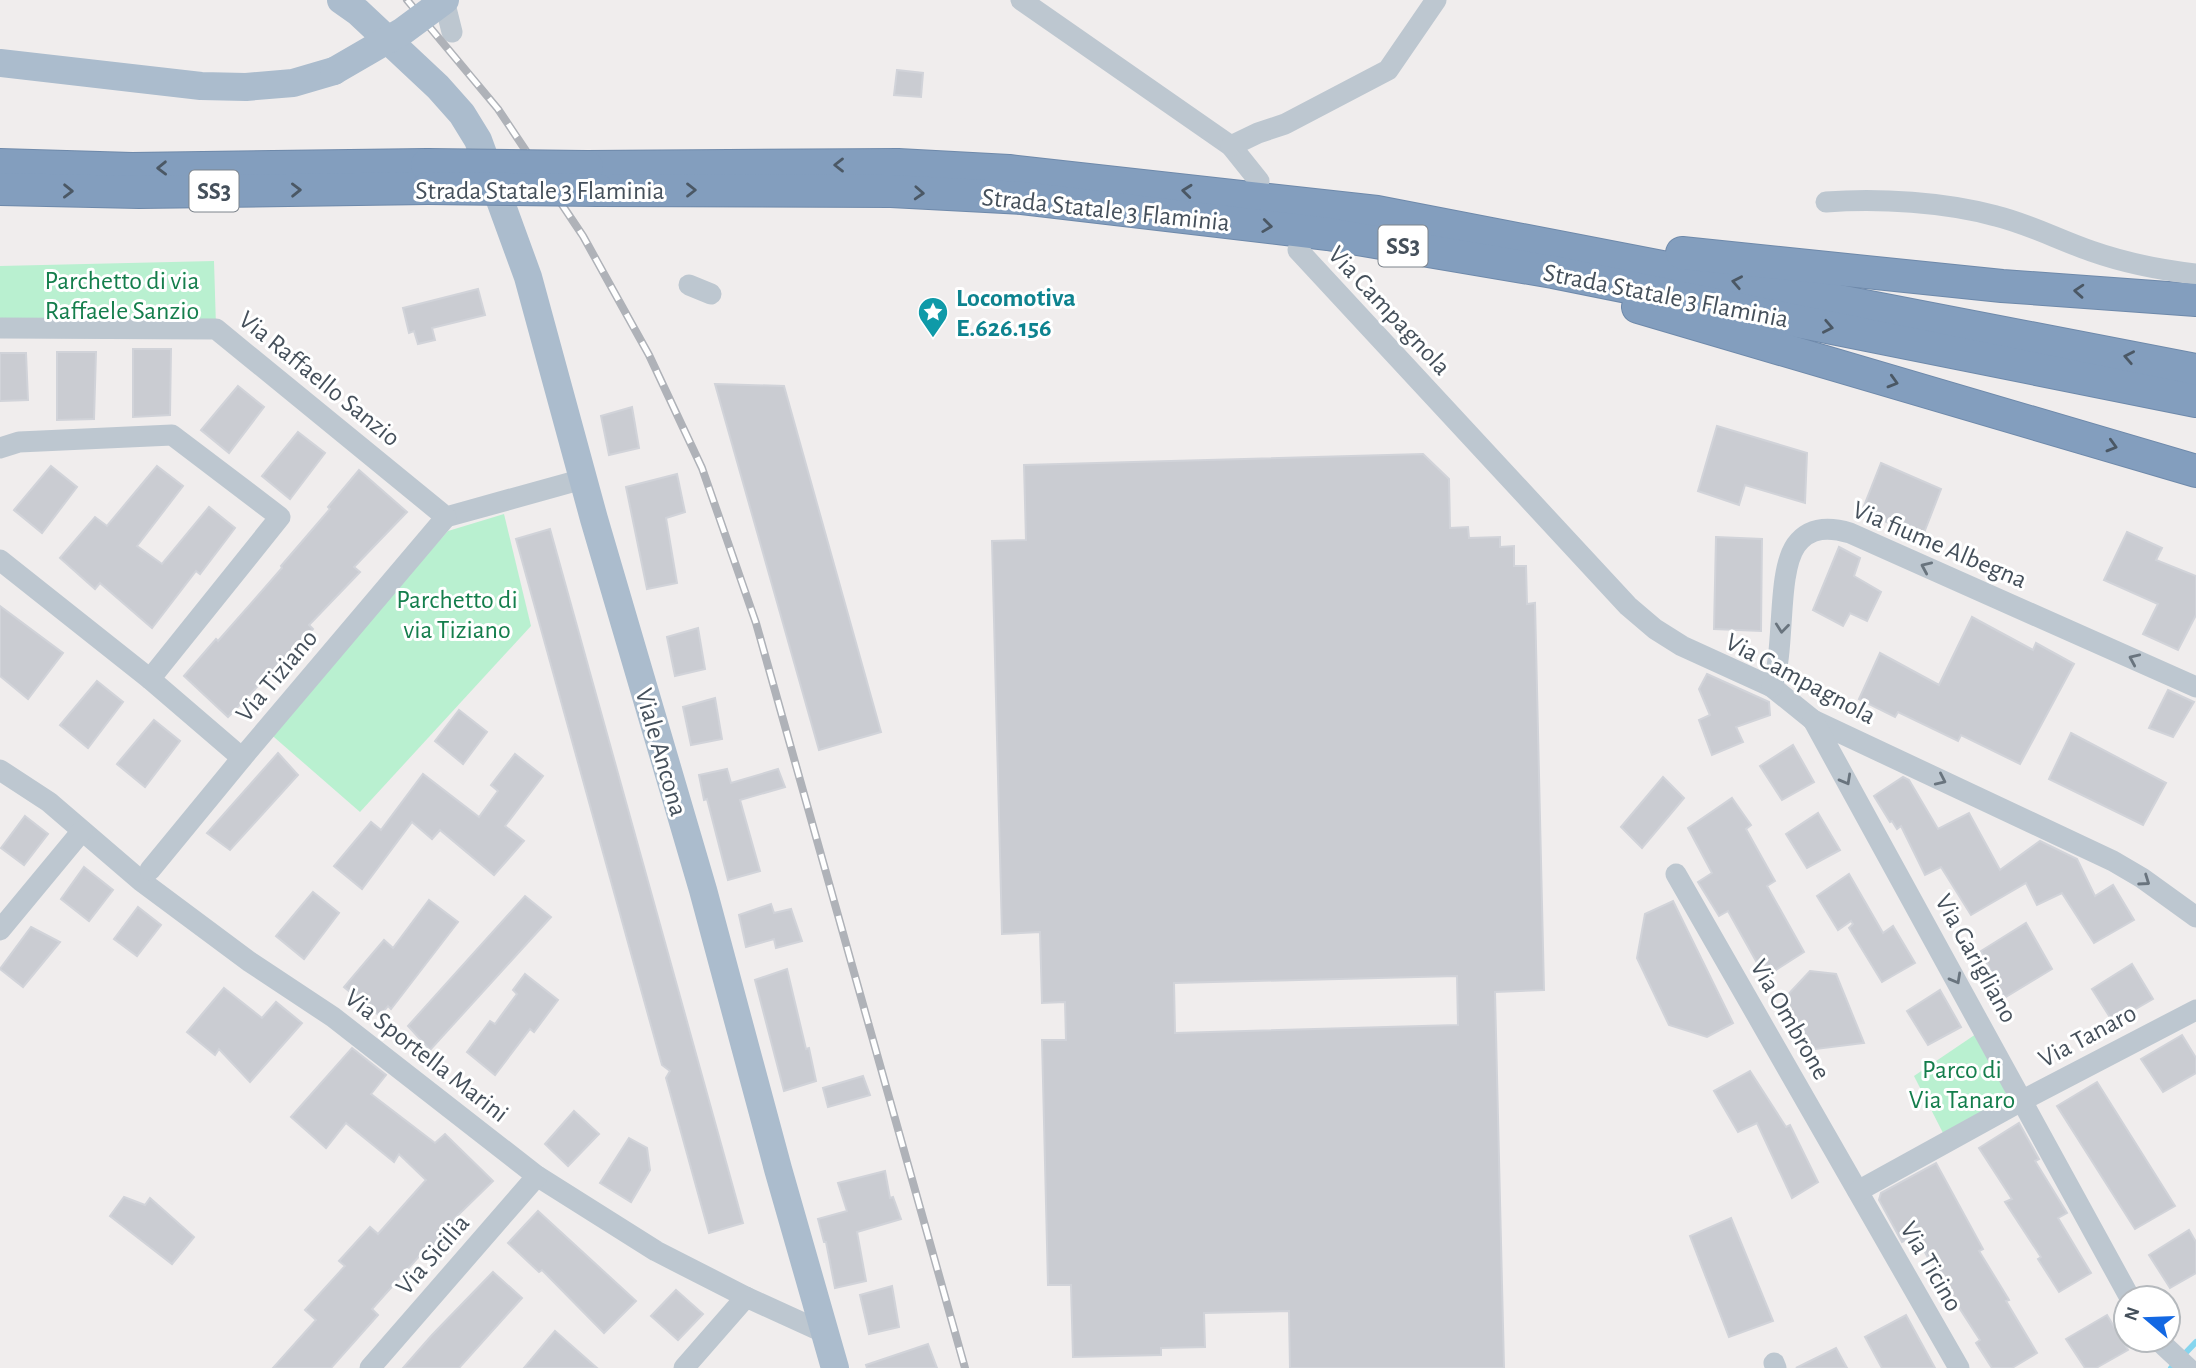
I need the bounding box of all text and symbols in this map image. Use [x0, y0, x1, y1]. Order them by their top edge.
one-way arrow [833, 158, 844, 173]
one-way arrow [157, 161, 168, 176]
road number: SS3 [190, 170, 238, 211]
street label: Strada Statale 3 Flaminia [415, 178, 665, 204]
one-way arrow [291, 182, 301, 198]
one-way arrow [686, 182, 697, 198]
one-way arrow [63, 183, 74, 198]
street label: Strada Statale 3 Flaminia [981, 184, 1231, 236]
one-way arrow [1182, 184, 1193, 199]
one-way arrow [913, 185, 924, 200]
one-way arrow [1261, 219, 1273, 234]
road number: SS3 [1378, 226, 1428, 267]
street label: Via Campagnola [1323, 241, 1455, 380]
street label: Strada Statale 3 Flaminia [1541, 259, 1791, 333]
park label: Parchetto di via Raffaele Sanzio [44, 268, 200, 324]
one-way arrow [1731, 275, 1743, 290]
one-way arrow [2073, 284, 2084, 299]
place label: Locomotiva E.626.156 [956, 285, 1076, 341]
place icon: Locomotiva E.626.156 [916, 295, 950, 339]
street label: Via Raffaello Sanzio [234, 306, 405, 451]
one-way arrow [1822, 318, 1834, 333]
one-way arrow [2123, 351, 2135, 366]
one-way arrow [1887, 374, 1899, 389]
one-way arrow [2105, 438, 2117, 453]
street label: Via fiume Albegna [1849, 497, 2030, 593]
one-way arrow [1921, 561, 1933, 575]
park label: Parchetto di via Tiziano [396, 587, 518, 643]
one-way arrow [1774, 622, 1789, 633]
street label: Via Tiziano [231, 625, 322, 727]
street label: Via Campagnola [1721, 628, 1880, 729]
one-way arrow [2128, 653, 2141, 667]
street label: Viale Ancona [630, 685, 692, 819]
one-way arrow [1838, 772, 1851, 785]
one-way arrow [1934, 772, 1946, 786]
one-way arrow [2137, 873, 2150, 885]
street label: Via Garigliano [1930, 890, 2022, 1027]
street label: Via Ombrone [1745, 955, 1835, 1084]
one-way arrow [1948, 971, 1961, 984]
street label: Via Sportella Marini [340, 984, 513, 1127]
street label: Via Tanaro [2034, 999, 2141, 1072]
park label: Parco di Via Tanaro [1909, 1057, 2015, 1113]
street label: Via Sicilia [391, 1210, 474, 1300]
street label: Via Ticino [1895, 1217, 1967, 1316]
north arrow [2112, 1284, 2182, 1354]
text: N [2121, 1305, 2143, 1323]

